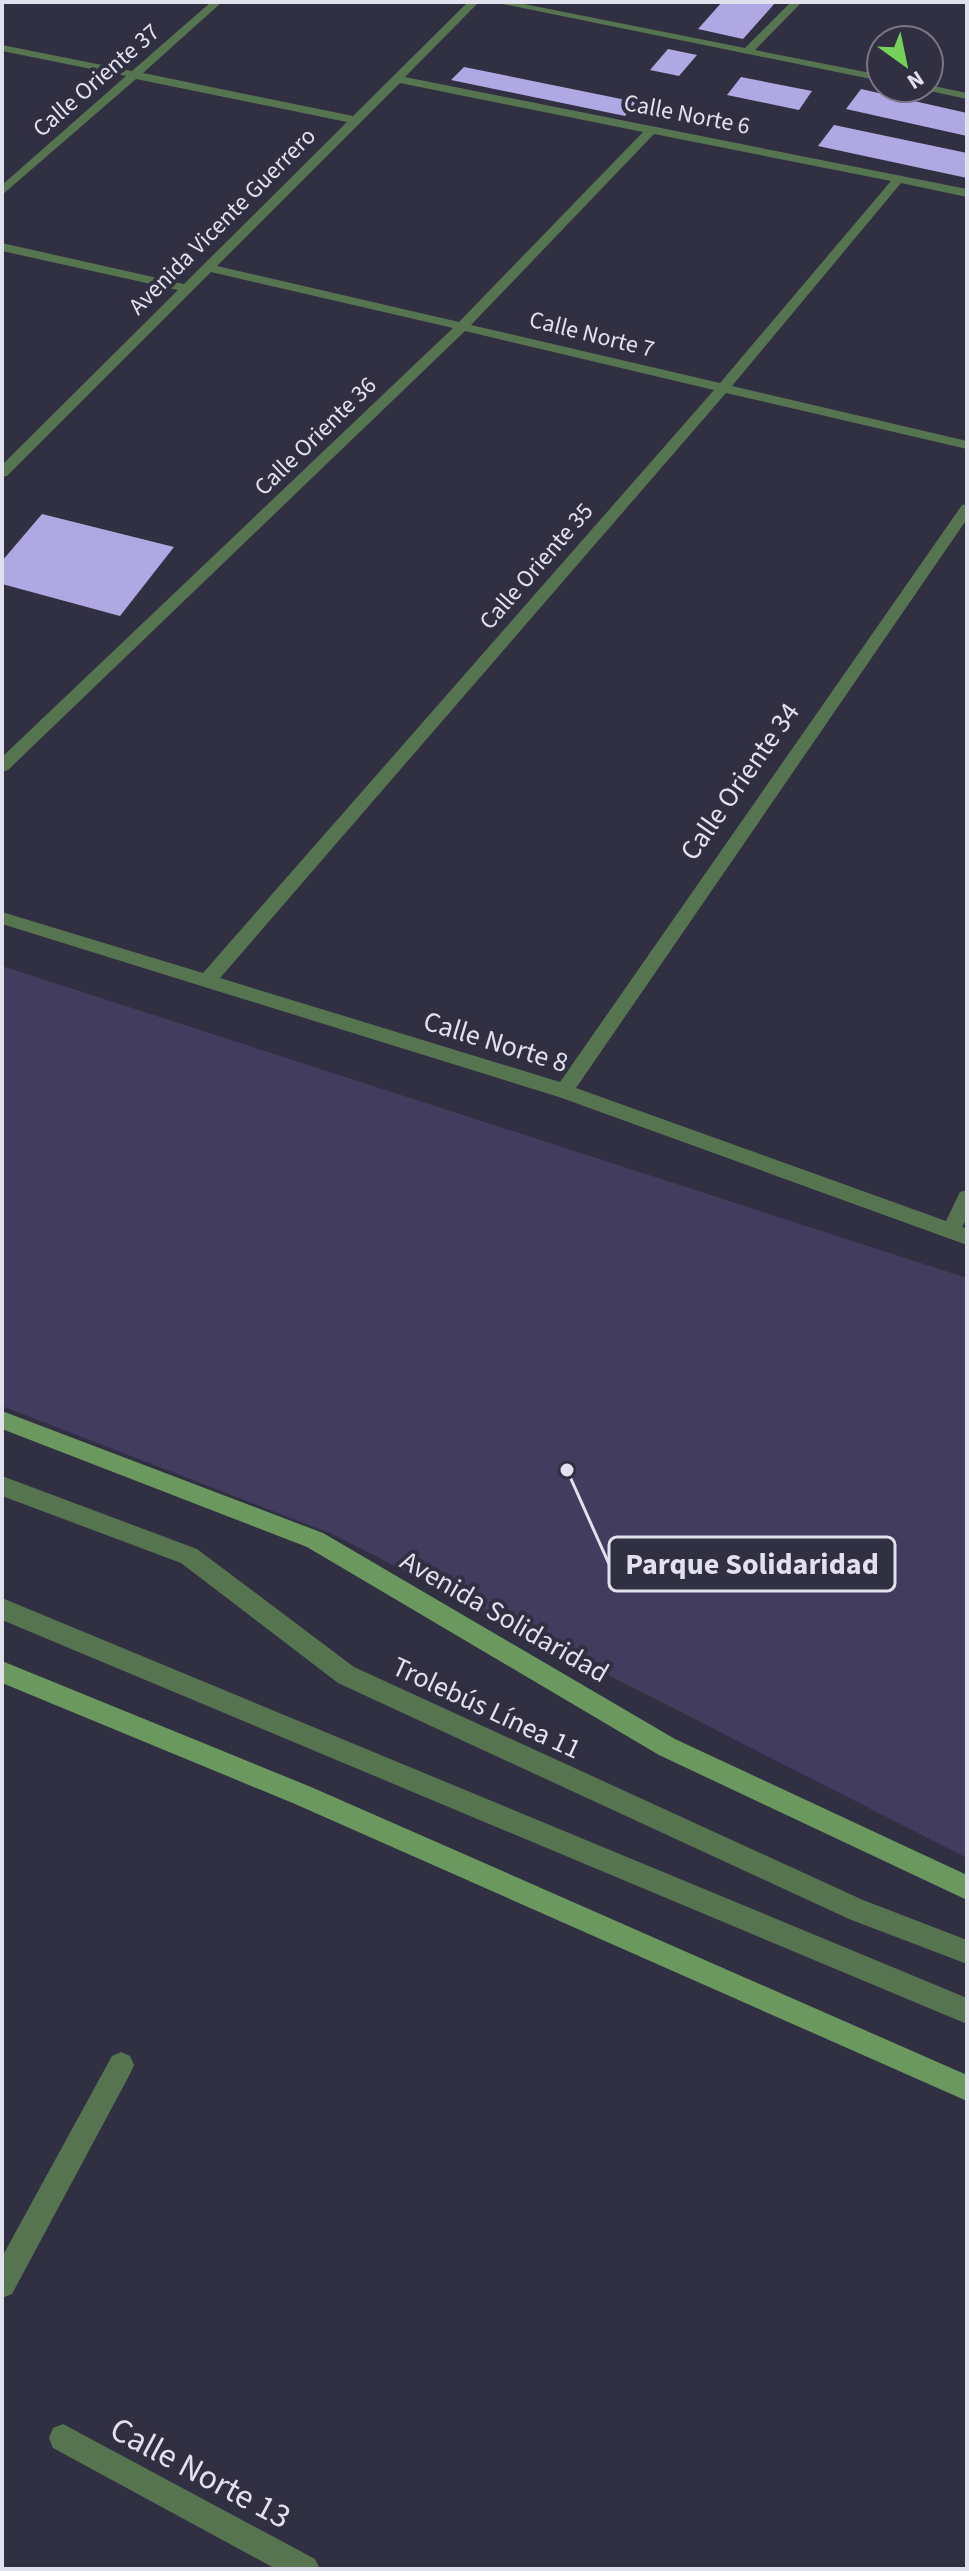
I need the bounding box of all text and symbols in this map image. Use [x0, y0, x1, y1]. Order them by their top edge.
street label: Calle Oriente 37 [25, 15, 168, 146]
north arrow [865, 24, 945, 104]
text: N [900, 63, 930, 97]
street label: Calle Norte 6 [621, 85, 753, 144]
street label: Avenida Vicente Guerrero [121, 120, 324, 323]
street label: Calle Norte 7 [526, 302, 658, 367]
street label: Calle Oriente 36 [246, 369, 384, 504]
street label: Calle Oriente 35 [471, 495, 602, 638]
street label: Calle Oriente 34 [670, 694, 809, 869]
street label: Calle Norte 8 [418, 1001, 573, 1083]
callout: Parque Solidaridad [609, 1537, 895, 1591]
street label: Avenida Solidaridad [393, 1541, 616, 1693]
text: Parque Solidaridad [625, 1543, 879, 1586]
street label: Trolebús Línea 11 [386, 1647, 588, 1769]
street label: Calle Norte 13 [101, 2405, 299, 2541]

